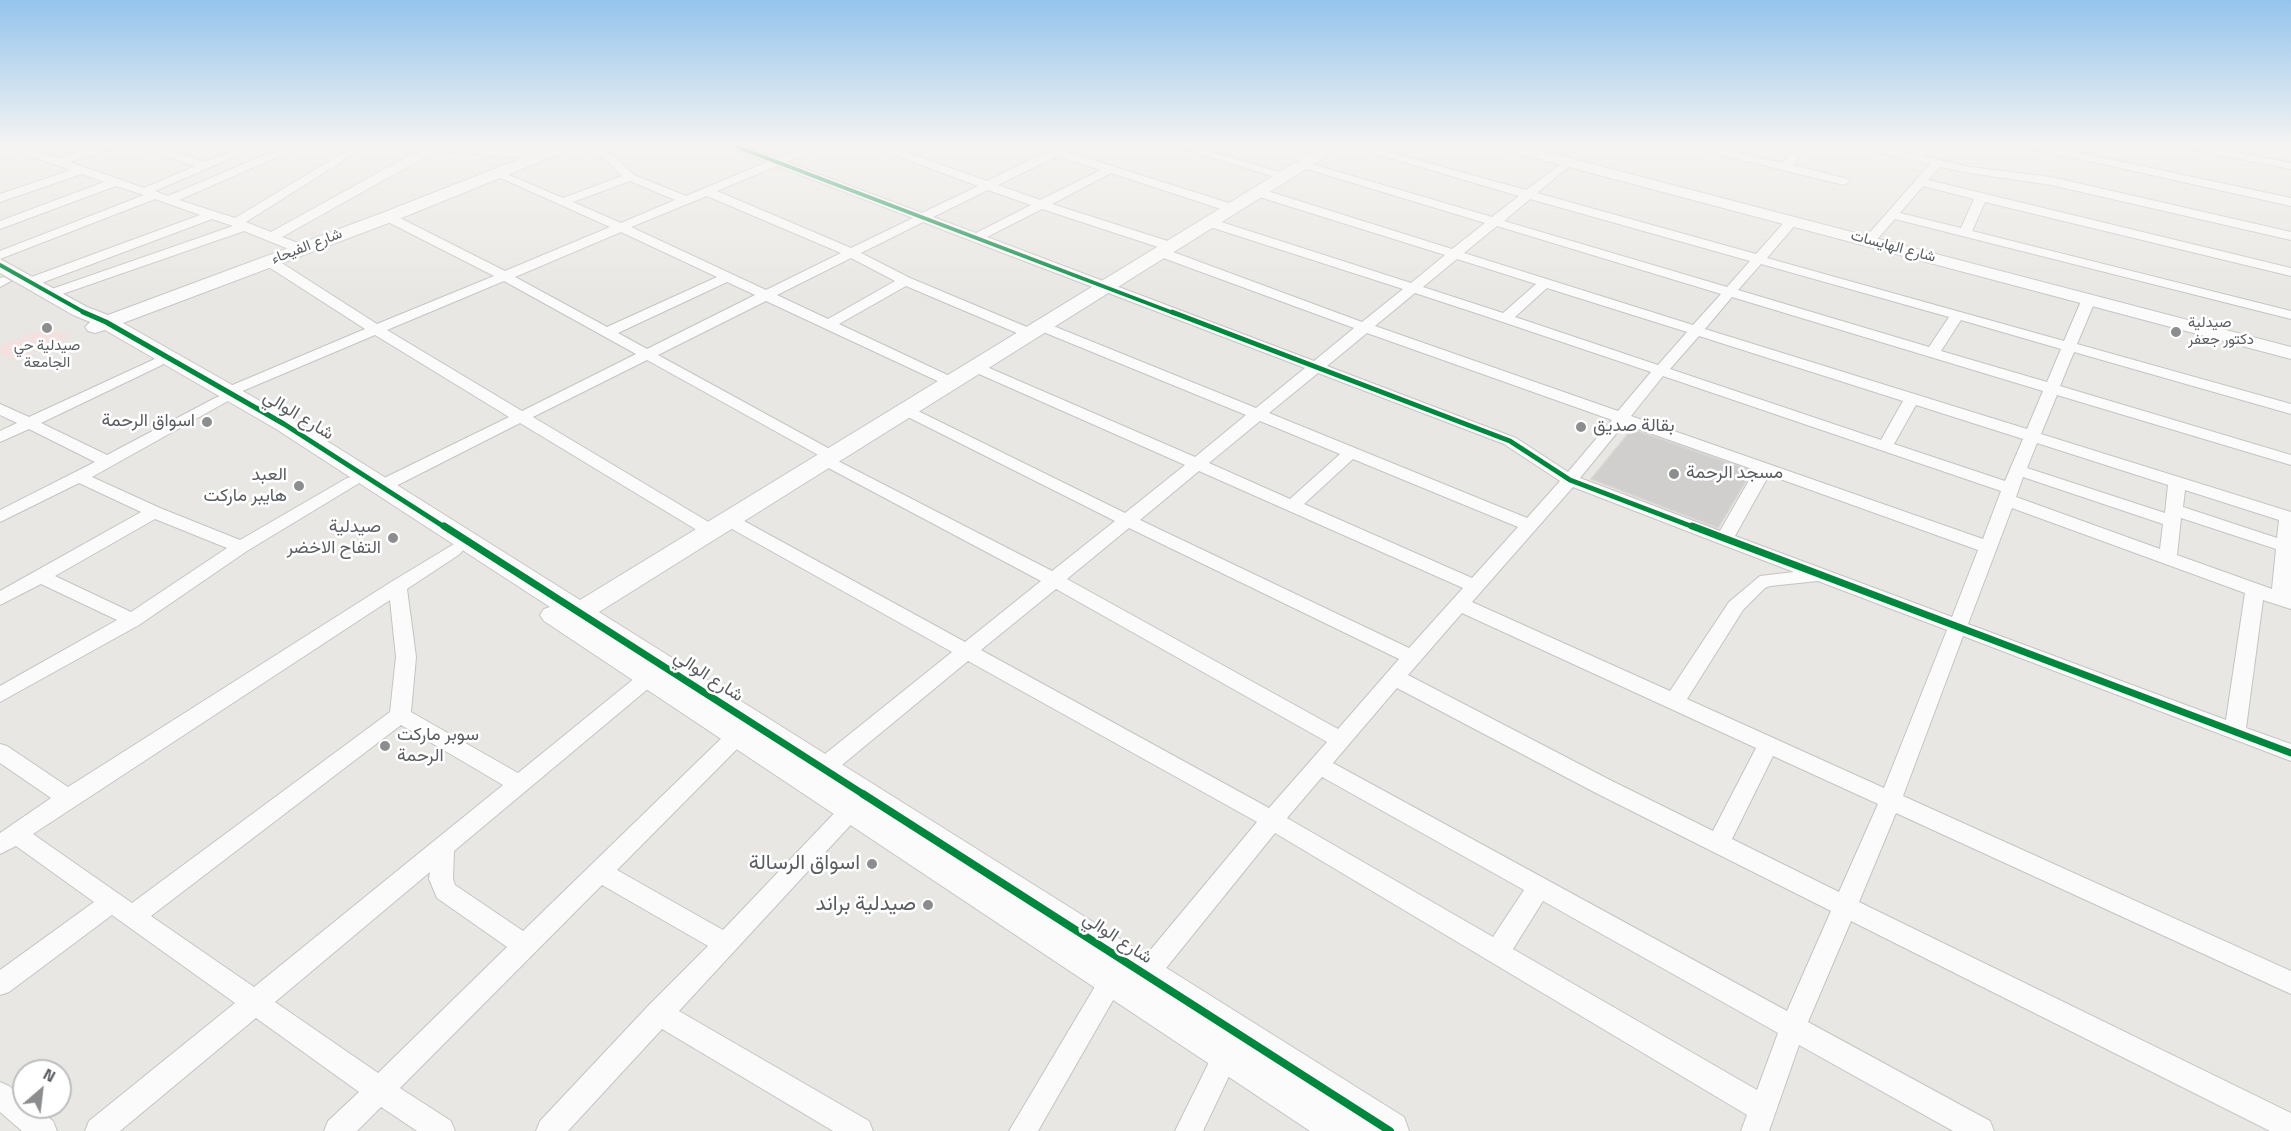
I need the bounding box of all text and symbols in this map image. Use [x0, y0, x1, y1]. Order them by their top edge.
street label: شارع الفيحاء [269, 225, 345, 269]
street label: شارع الهايسات [1849, 227, 1937, 267]
place label: صيدلية دكتور جعفر [2188, 314, 2254, 349]
marker: صيدلية حي الجامعة [40, 321, 54, 335]
marker: صيدلية دكتور جعفر [2169, 325, 2183, 339]
place label: صيدلية حي الجامعة [14, 337, 80, 372]
street label: شارع الوالي [259, 387, 337, 445]
place label: اسواق الرحمة [101, 411, 195, 433]
marker: اسواق الرحمة [200, 415, 214, 429]
place label: بقالة صديق [1593, 416, 1675, 438]
marker: بقالة صديق [1574, 420, 1588, 434]
place label: مسجد الرحمة [1686, 463, 1783, 485]
place label: العبد هايبر ماركت [204, 465, 287, 508]
marker: مسجد الرحمة [1667, 467, 1681, 481]
marker: العبد هايبر ماركت [292, 479, 306, 493]
place label: صيدلية التفاح الاخضر [287, 517, 381, 560]
marker: صيدلية التفاح الاخضر [386, 531, 400, 545]
street label: شارع الوالي [669, 647, 747, 707]
place label: سوبر ماركت الرحمة [397, 725, 479, 768]
marker: سوبر ماركت الرحمة [378, 739, 392, 753]
place label: اسواق الرسالة [749, 851, 860, 877]
marker: اسواق الرسالة [865, 857, 879, 871]
place label: صيدلية براند [816, 892, 916, 918]
marker: صيدلية براند [921, 898, 935, 912]
street label: شارع الوالي [1078, 909, 1156, 969]
north arrow [12, 1059, 72, 1119]
text: N [39, 1062, 60, 1088]

